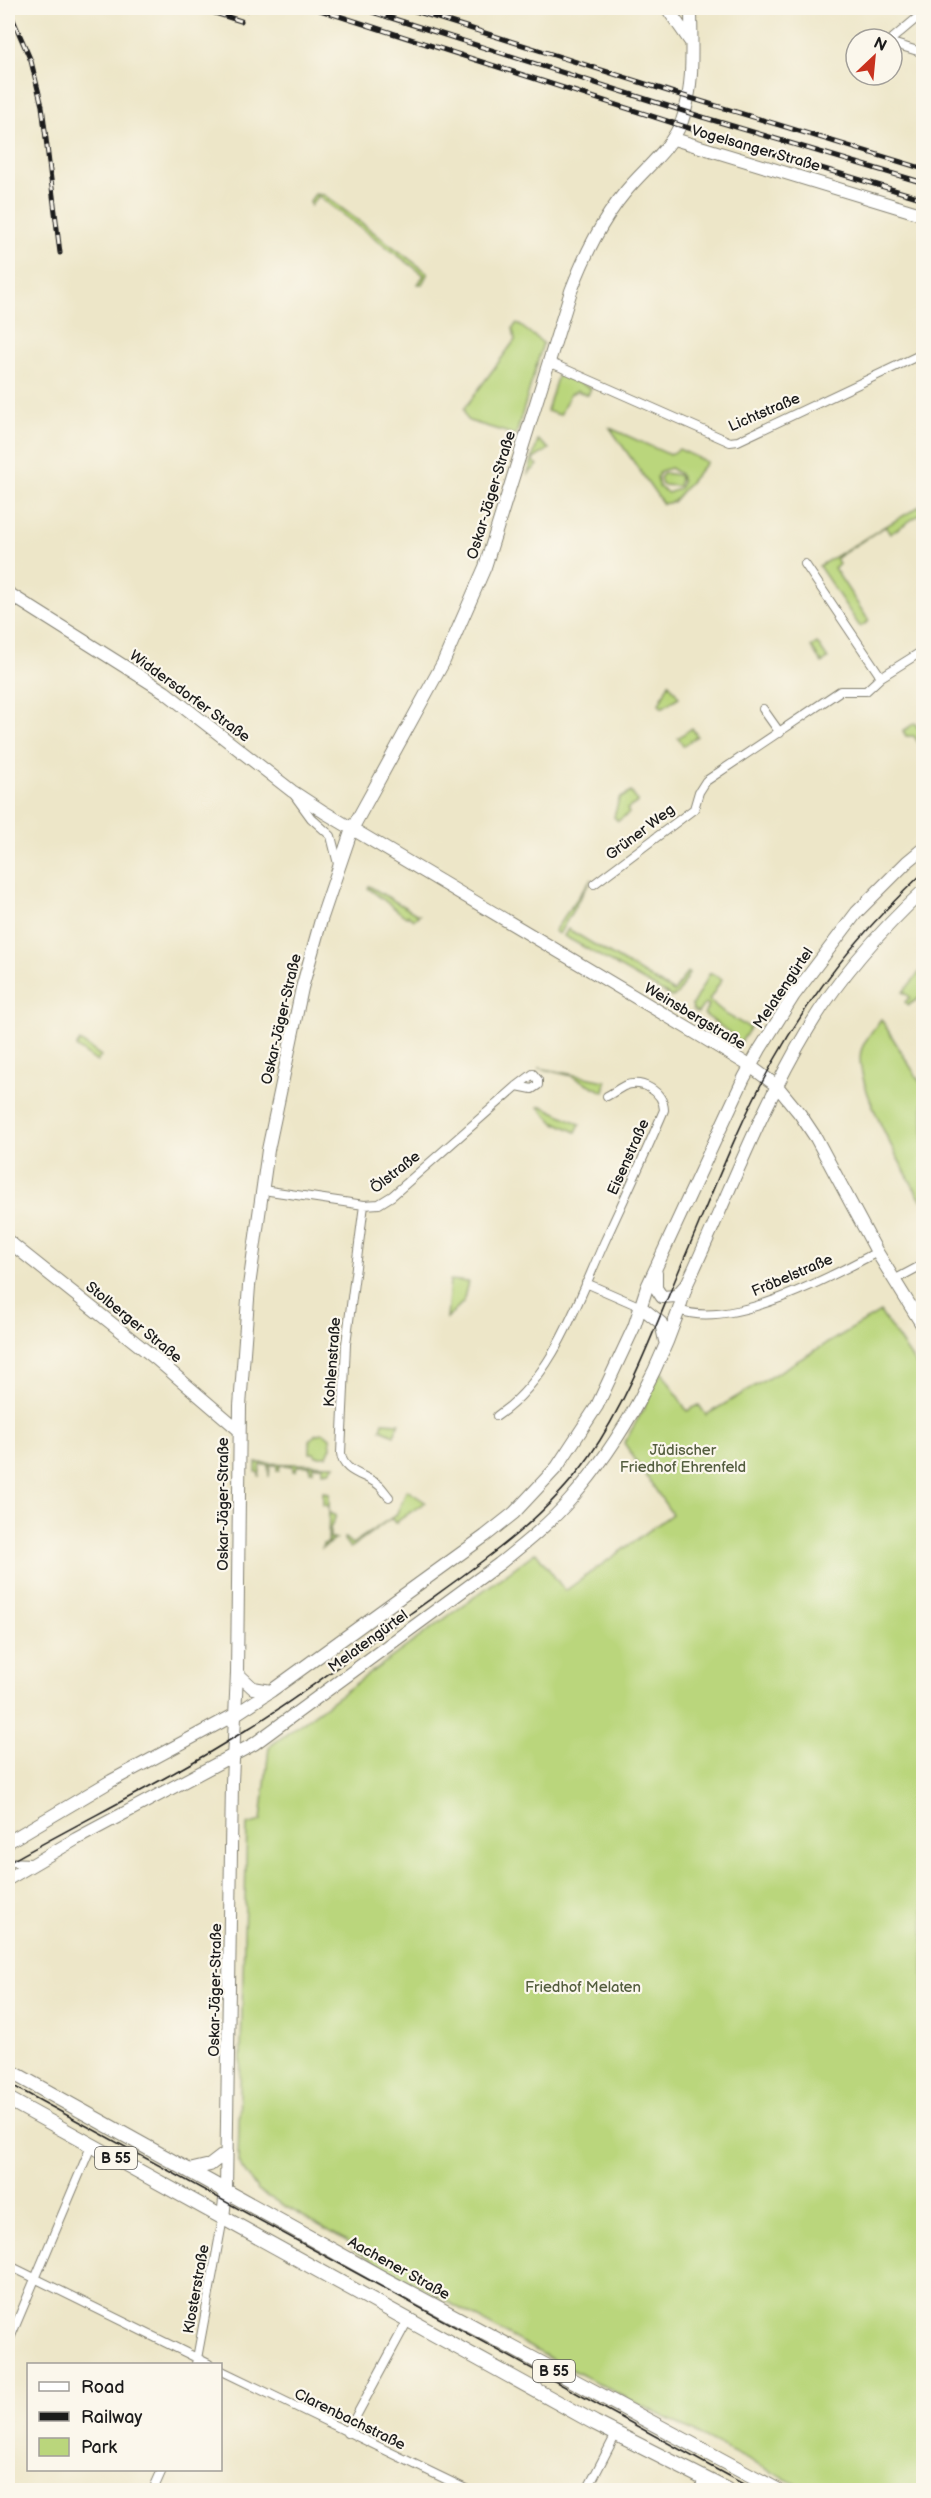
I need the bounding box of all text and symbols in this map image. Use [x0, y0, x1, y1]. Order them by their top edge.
north arrow [844, 27, 904, 87]
text: N [870, 34, 889, 56]
street label: Vogelsanger Straße [689, 121, 823, 176]
street label: Lichtstraße [726, 389, 803, 436]
street label: Oskar-Jäger-Straße [463, 428, 520, 562]
street label: Widdersdorfer Straße [126, 646, 254, 747]
street label: Grüner Weg [602, 800, 679, 865]
street label: Melatengürtel [749, 944, 818, 1033]
street label: Oskar-Jäger-Straße [257, 952, 306, 1086]
street label: Weinsbergstraße [641, 979, 749, 1054]
street label: Eisenstraße [603, 1116, 654, 1198]
street label: Ölstraße [367, 1147, 424, 1198]
street label: Fröbelstraße [749, 1250, 836, 1301]
street label: Stolberger Straße [82, 1278, 186, 1367]
street label: Kohlenstraße [320, 1316, 345, 1408]
street label: Oskar-Jäger-Straße [214, 1437, 233, 1571]
park label: Jüdischer Friedhof Ehrenfeld [620, 1441, 746, 1477]
street label: Melatengürtel [325, 1606, 412, 1677]
street label: Oskar-Jäger-Straße [205, 1923, 226, 2057]
park label: Friedhof Melaten [525, 1978, 641, 1997]
road number: B 55 [95, 2147, 137, 2169]
street label: Aachener Straße [344, 2233, 453, 2304]
street label: Klosterstraße [179, 2243, 214, 2335]
road number: B 55 [533, 2360, 575, 2382]
legend [27, 2363, 222, 2471]
text: Road [81, 2377, 125, 2398]
street label: Clarenbachstraße [291, 2384, 408, 2455]
text: Railway [81, 2407, 143, 2428]
text: Park [81, 2437, 117, 2458]

